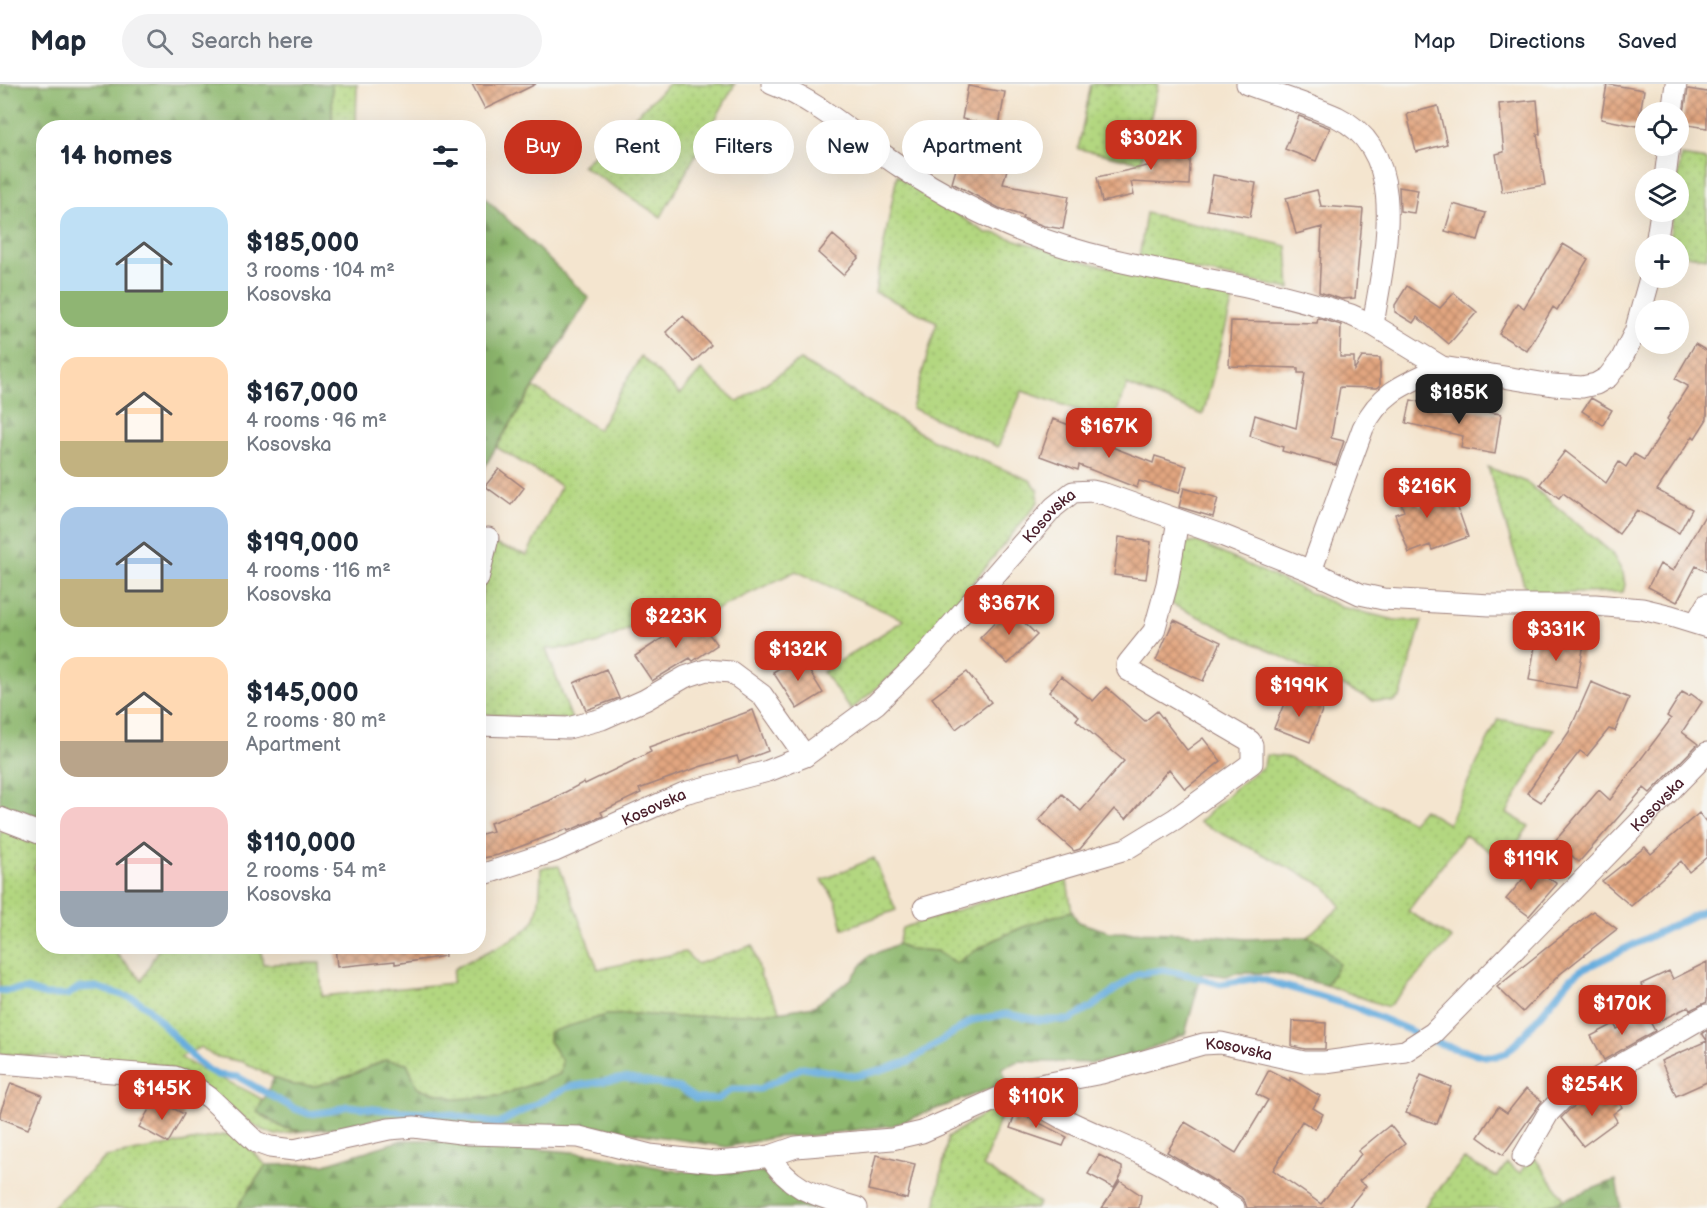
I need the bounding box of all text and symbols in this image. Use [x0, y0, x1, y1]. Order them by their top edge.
search box [122, 14, 542, 68]
text: Map [30, 25, 86, 58]
icon: search [143, 25, 176, 58]
text: Search here [191, 28, 313, 55]
text: Map [1413, 29, 1456, 54]
text: Directions [1489, 29, 1585, 54]
text: Saved [1618, 29, 1677, 54]
map controls [1635, 102, 1689, 354]
button: locate [1635, 102, 1689, 156]
chip: Buy [504, 120, 582, 174]
chip: Rent [594, 120, 681, 174]
chip: Filters [693, 120, 794, 174]
chip: New [806, 120, 890, 174]
chip: Apartment [902, 120, 1043, 174]
pin: $302K [1109, 120, 1193, 171]
text: $302K [1120, 127, 1182, 151]
icon: filters [429, 140, 462, 173]
text: 14 homes [60, 141, 172, 172]
button: layers [1635, 168, 1689, 222]
text: $185,000 [246, 228, 359, 259]
icon: home [108, 231, 180, 303]
button: + [1635, 234, 1689, 288]
text: 3 rooms · 104 m² [246, 259, 395, 283]
text: Kosovska [246, 283, 331, 307]
button: − [1635, 300, 1689, 354]
pin: $185K [1417, 374, 1501, 425]
text: $167,000 [246, 378, 359, 409]
icon: home [108, 381, 180, 453]
text: $185K [1430, 381, 1488, 405]
pin: $167K [1067, 408, 1151, 459]
text: 4 rooms · 96 m² [246, 409, 387, 433]
text: $167K [1080, 415, 1138, 439]
text: Kosovska [246, 433, 331, 457]
pin: $216K [1385, 468, 1469, 519]
text: $216K [1398, 475, 1456, 499]
street label: Kosovska [1019, 486, 1080, 547]
text: $199,000 [246, 528, 359, 559]
icon: home [108, 531, 180, 603]
text: 4 rooms · 116 m² [246, 559, 391, 583]
text: Kosovska [246, 583, 331, 607]
pin: $367K [967, 585, 1051, 636]
text: $367K [978, 592, 1040, 616]
pin: $223K [634, 598, 718, 649]
text: $223K [645, 605, 707, 629]
pin: $331K [1514, 611, 1598, 662]
text: $331K [1527, 618, 1585, 642]
pin: $132K [756, 631, 840, 682]
text: $132K [769, 638, 827, 662]
pin: $199K [1257, 667, 1341, 718]
text: $199K [1270, 674, 1328, 698]
text: $145,000 [246, 678, 359, 709]
icon: home [108, 681, 180, 753]
text: 2 rooms · 80 m² [246, 709, 386, 733]
text: Apartment [246, 733, 341, 757]
street label: Kosovska [1627, 774, 1689, 836]
street label: Kosovska [619, 785, 689, 831]
text: $110,000 [246, 828, 356, 859]
icon: home [108, 831, 180, 903]
pin: $119K [1489, 840, 1573, 891]
text: $119K [1503, 847, 1559, 871]
text: 2 rooms · 54 m² [246, 859, 386, 883]
text: Kosovska [246, 883, 331, 907]
pin: $170K [1580, 985, 1664, 1036]
text: $170K [1593, 992, 1651, 1016]
street label: Kosovska [1205, 1035, 1274, 1065]
pin: $254K [1550, 1066, 1634, 1117]
pin: $145K [120, 1070, 204, 1121]
text: $254K [1561, 1073, 1623, 1097]
text: $145K [133, 1077, 191, 1101]
pin: $110K [994, 1078, 1078, 1129]
text: $110K [1008, 1085, 1064, 1109]

